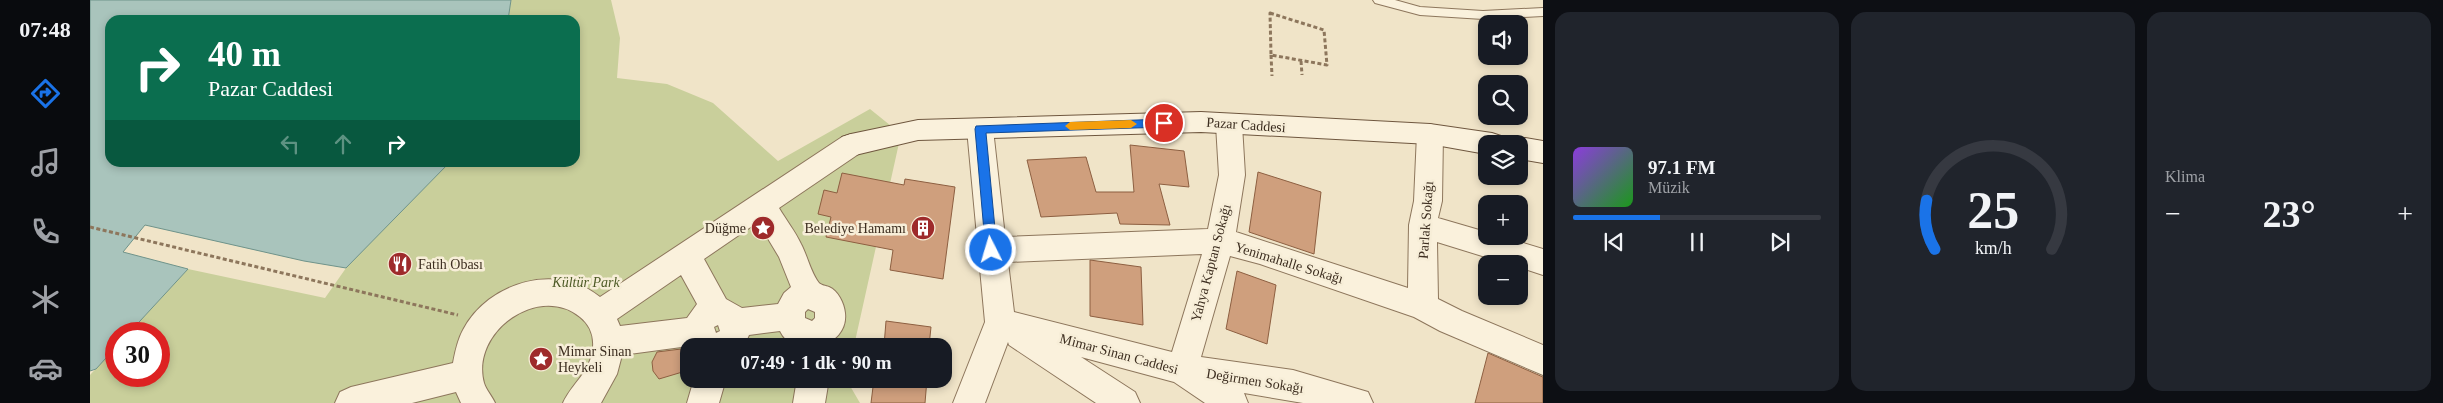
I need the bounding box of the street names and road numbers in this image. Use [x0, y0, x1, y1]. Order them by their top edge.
street label: Pazar Caddesi [1206, 115, 1286, 135]
street label: Parlak Sokağı [1416, 180, 1436, 260]
street label: Yahya Kaptan Sokağı [1188, 202, 1234, 324]
street label: Yenimahalle Sokağı [1233, 239, 1345, 287]
street label: Mimar Sinan Caddesi [1058, 331, 1180, 377]
street label: Değirmen Sokağı [1205, 366, 1305, 396]

